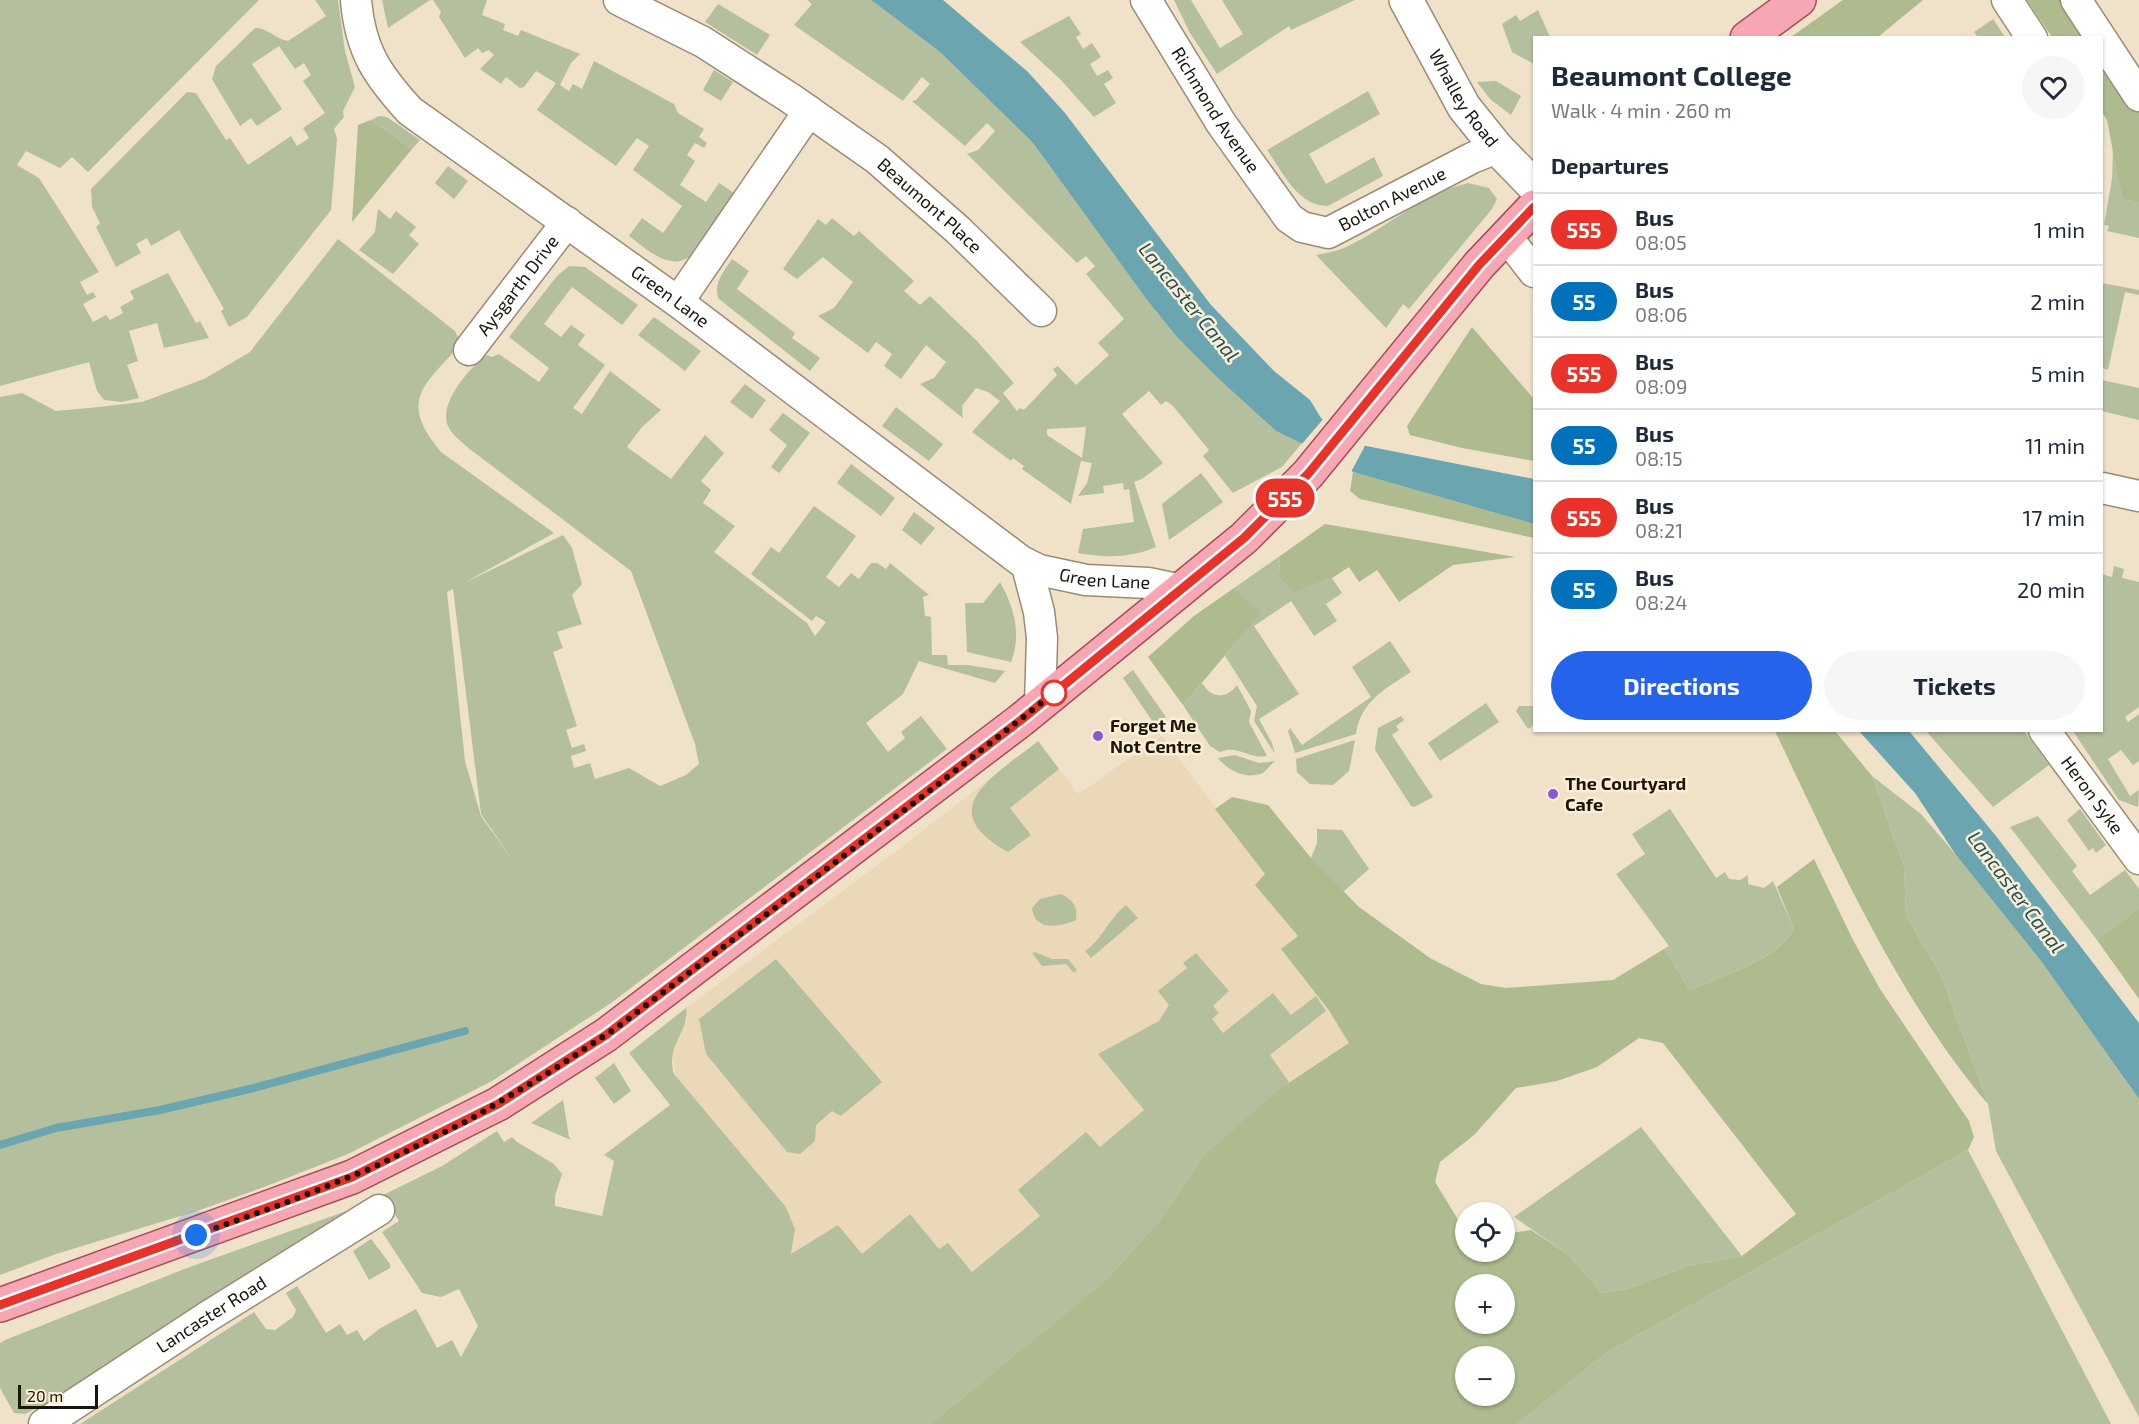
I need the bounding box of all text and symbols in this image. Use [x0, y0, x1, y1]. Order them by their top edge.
street label: Richmond Avenue [1167, 43, 1265, 177]
street label: Whalley Road [1425, 45, 1504, 151]
button: heart [2022, 56, 2085, 119]
text: Beaumont College [1551, 58, 1792, 92]
text: Walk · 4 min · 260 m [1551, 98, 1731, 122]
text: Departures [1551, 152, 1669, 178]
street label: Beaumont Place [873, 153, 987, 257]
street label: Bolton Avenue [1334, 162, 1449, 236]
text: Bus [1635, 204, 1674, 230]
text: 1 min [2034, 216, 2085, 242]
text: 555 [1567, 217, 1601, 242]
street label: Aysgarth Drive [472, 230, 563, 340]
text: 08:05 [1635, 230, 1687, 254]
water label: Lancaster Canal [1134, 237, 1245, 366]
street label: Green Lane [627, 260, 714, 332]
text: Bus [1635, 276, 1674, 302]
text: 2 min [2030, 288, 2085, 314]
text: 55 [1572, 289, 1596, 314]
text: 08:06 [1635, 302, 1687, 326]
text: Bus [1635, 348, 1674, 374]
text: 5 min [2031, 360, 2085, 386]
text: 555 [1567, 361, 1601, 386]
text: 08:09 [1635, 374, 1687, 398]
text: Bus [1635, 420, 1674, 446]
text: 11 min [2025, 432, 2085, 458]
text: 55 [1572, 433, 1596, 458]
text: 08:15 [1635, 446, 1683, 470]
line badge: 555 [1250, 478, 1320, 518]
text: 555 [1268, 486, 1302, 511]
text: Bus [1635, 492, 1674, 518]
text: 17 min [2023, 504, 2085, 530]
text: 555 [1567, 505, 1601, 530]
text: 08:21 [1635, 518, 1683, 542]
street label: Green Lane [1057, 563, 1151, 593]
text: Bus [1635, 564, 1674, 590]
text: 20 min [2017, 576, 2085, 602]
text: 55 [1572, 577, 1596, 602]
text: 08:24 [1635, 590, 1687, 614]
button: Directions [1551, 651, 1812, 720]
button: Tickets [1824, 651, 2085, 720]
unlabelled marker [1041, 680, 1067, 706]
place label: Forget Me Not Centre [1110, 714, 1201, 757]
marker: Forget Me Not Centre [1091, 729, 1105, 743]
street label: Heron Syke [2057, 751, 2129, 838]
place label: The Courtyard Cafe [1565, 772, 1686, 815]
marker: The Courtyard Cafe [1546, 787, 1560, 801]
water label: Lancaster Canal [1963, 826, 2070, 957]
map controls [1455, 1202, 1515, 1406]
button: locate [1455, 1202, 1515, 1262]
your location [181, 1220, 211, 1250]
street label: Lancaster Road [152, 1271, 270, 1357]
button: + [1455, 1274, 1515, 1334]
button: − [1455, 1346, 1515, 1406]
scale bar [18, 1382, 98, 1410]
text: 20 m [27, 1386, 63, 1405]

